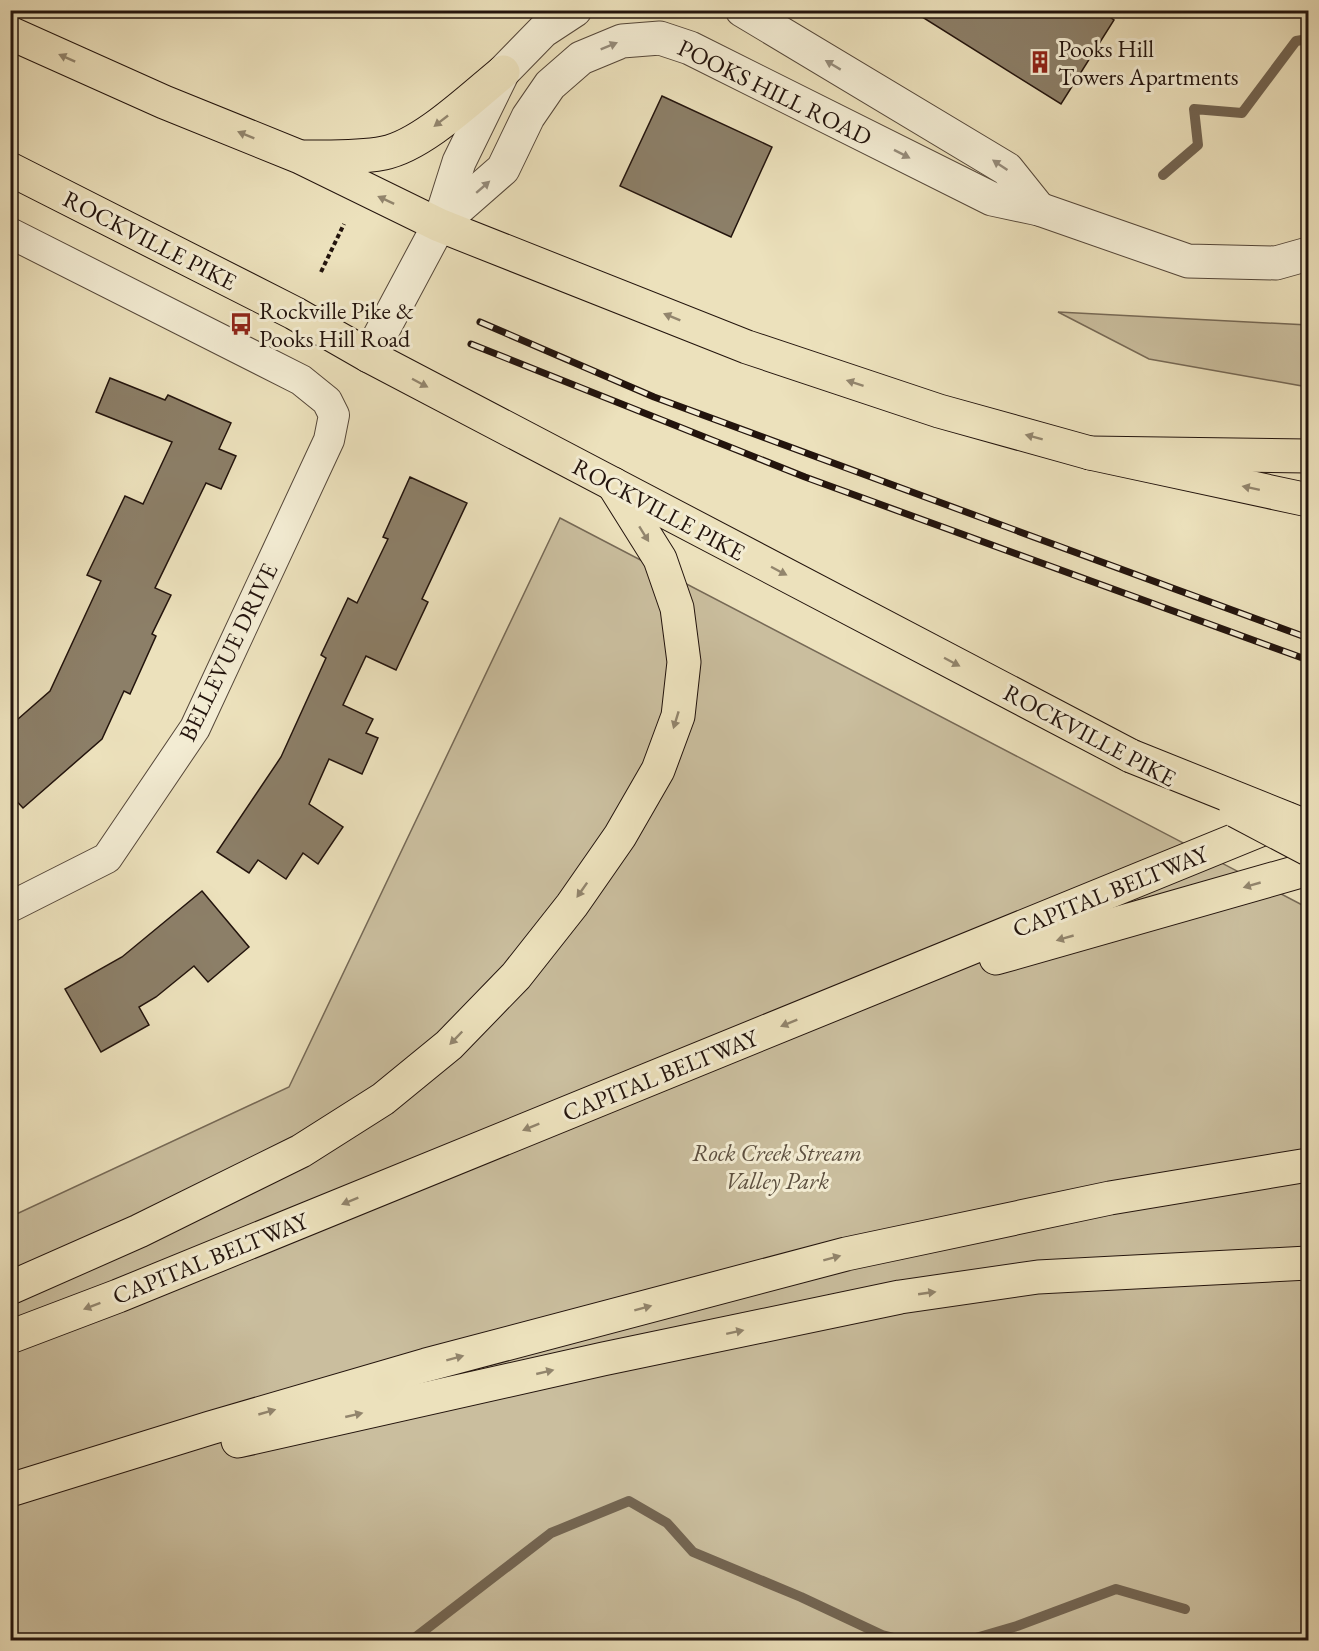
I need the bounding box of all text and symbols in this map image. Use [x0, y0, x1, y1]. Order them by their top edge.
street label: POOKS HILL ROAD [673, 32, 877, 152]
place label: Pooks Hill Towers Apartments [1058, 33, 1239, 92]
one-way arrow [600, 41, 618, 50]
building icon: Pooks Hill Towers Apartments [1027, 49, 1053, 75]
one-way arrow [58, 54, 75, 63]
one-way arrow [825, 59, 841, 70]
one-way arrow [433, 115, 449, 128]
one-way arrow [236, 130, 254, 140]
one-way arrow [894, 150, 911, 159]
one-way arrow [992, 160, 1008, 171]
one-way arrow [475, 180, 491, 193]
street label: ROCKVILLE PIKE [58, 183, 242, 297]
one-way arrow [376, 195, 394, 205]
place label: Rockville Pike & Pooks Hill Road [259, 295, 414, 354]
bus stop icon: Rockville Pike & Pooks Hill Road [228, 311, 254, 337]
one-way arrow [662, 312, 680, 322]
one-way arrow [412, 378, 429, 388]
one-way arrow [846, 378, 864, 387]
one-way arrow [1025, 432, 1043, 441]
street label: ROCKVILLE PIKE [568, 451, 750, 567]
one-way arrow [1242, 483, 1261, 492]
one-way arrow [639, 526, 650, 542]
street label: BELLEVUE DRIVE [171, 558, 285, 746]
one-way arrow [770, 566, 788, 576]
one-way arrow [943, 657, 960, 667]
street label: ROCKVILLE PIKE [999, 677, 1181, 793]
one-way arrow [671, 711, 680, 729]
street label: CAPITAL BELTWAY [1008, 837, 1213, 944]
one-way arrow [576, 881, 588, 897]
one-way arrow [1243, 881, 1261, 890]
one-way arrow [1055, 934, 1073, 943]
one-way arrow [780, 1018, 798, 1028]
street label: CAPITAL BELTWAY [558, 1021, 763, 1128]
one-way arrow [449, 1030, 463, 1045]
one-way arrow [521, 1122, 539, 1132]
park label: Rock Creek Stream Valley Park [692, 1137, 862, 1196]
one-way arrow [341, 1197, 359, 1206]
street label: CAPITAL BELTWAY [108, 1204, 313, 1311]
one-way arrow [823, 1253, 841, 1262]
one-way arrow [917, 1289, 936, 1298]
one-way arrow [83, 1302, 101, 1312]
one-way arrow [634, 1303, 652, 1312]
one-way arrow [726, 1326, 745, 1336]
one-way arrow [446, 1353, 464, 1362]
one-way arrow [535, 1367, 554, 1377]
one-way arrow [258, 1406, 276, 1416]
one-way arrow [345, 1410, 364, 1419]

